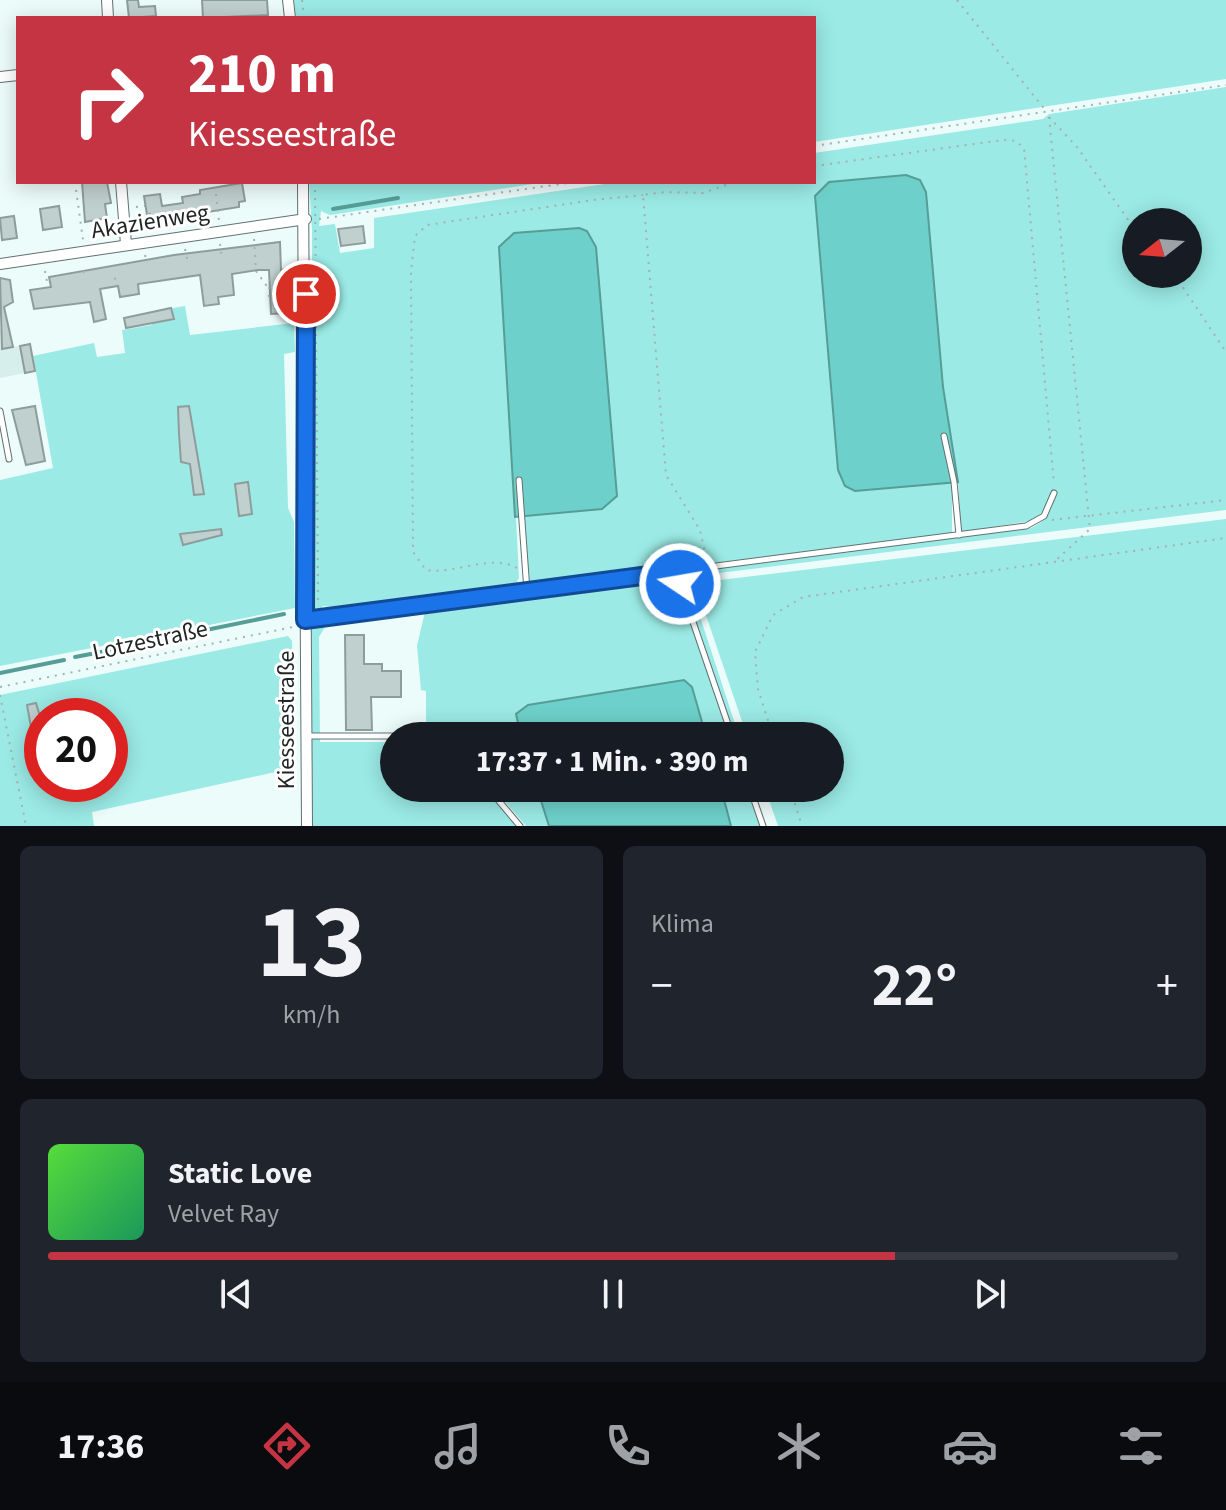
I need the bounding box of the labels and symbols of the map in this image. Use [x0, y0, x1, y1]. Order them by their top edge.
street label: Akazienweg [89, 195, 212, 248]
north arrow [1122, 208, 1202, 288]
pin [272, 260, 340, 328]
position arrow [638, 542, 722, 626]
street label: Lotzestraße [89, 611, 211, 670]
street label: Kiesseestraße [269, 651, 304, 789]
speed limit sign: 20 [24, 698, 128, 802]

